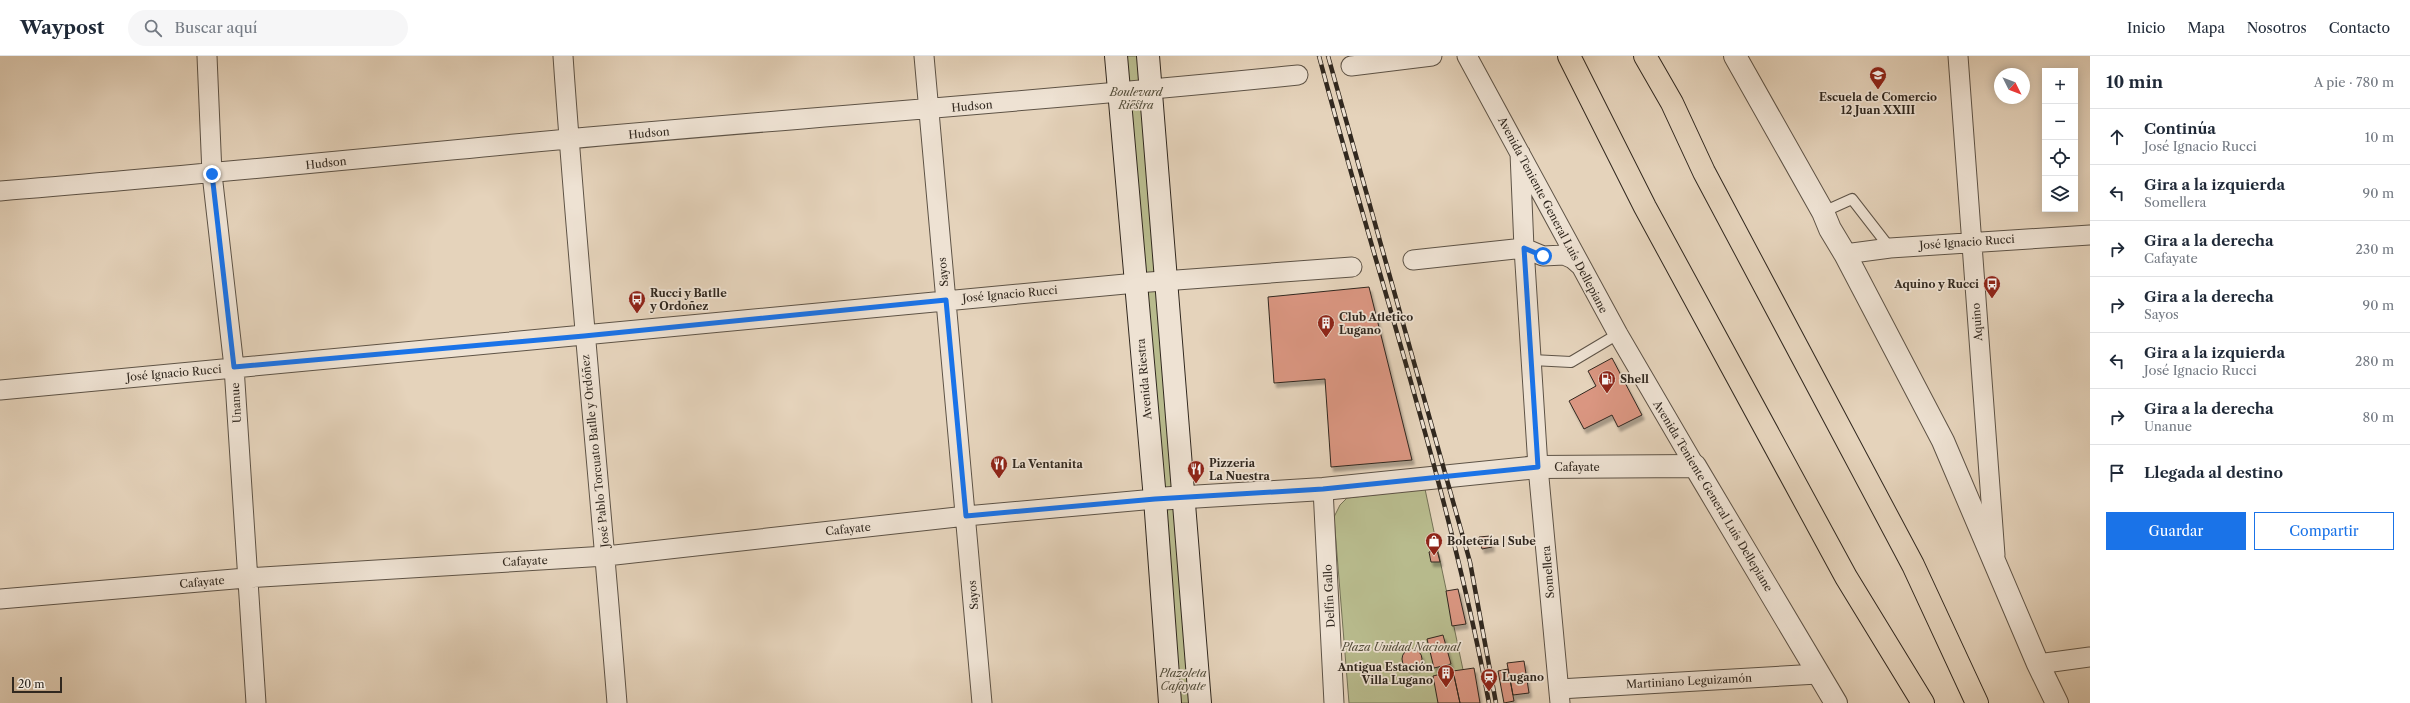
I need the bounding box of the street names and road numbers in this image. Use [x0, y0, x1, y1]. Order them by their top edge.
street label: Hudson [951, 97, 993, 115]
street label: Avenida Teniente General Luís Dellepiane [1495, 113, 1611, 316]
street label: Hudson [628, 124, 670, 142]
street label: Hudson [305, 154, 347, 172]
street label: José Ignacio Rucci [1917, 232, 2016, 252]
street label: Sayos [935, 257, 951, 287]
street label: José Ignacio Rucci [960, 283, 1059, 305]
street label: Aquino [1969, 302, 1985, 343]
street label: Avenida Riestra [1133, 338, 1155, 421]
street label: José Pablo Torcuato Batlle y Ordóñez [578, 354, 612, 550]
street label: José Ignacio Rucci [124, 362, 223, 384]
street label: Unanue [228, 382, 244, 424]
street label: Avenida Teniente General Luís Dellepiane [1650, 397, 1776, 594]
street label: Cafayate [1554, 460, 1600, 474]
street label: Cafayate [825, 520, 871, 538]
street label: Somellera [1539, 545, 1557, 599]
street label: Cafayate [502, 553, 548, 569]
street label: Delfín Gallo [1320, 564, 1338, 628]
street label: Cafayate [179, 573, 225, 591]
street label: Sayos [965, 580, 981, 610]
street label: Martiniano Leguizamón [1626, 671, 1752, 691]

